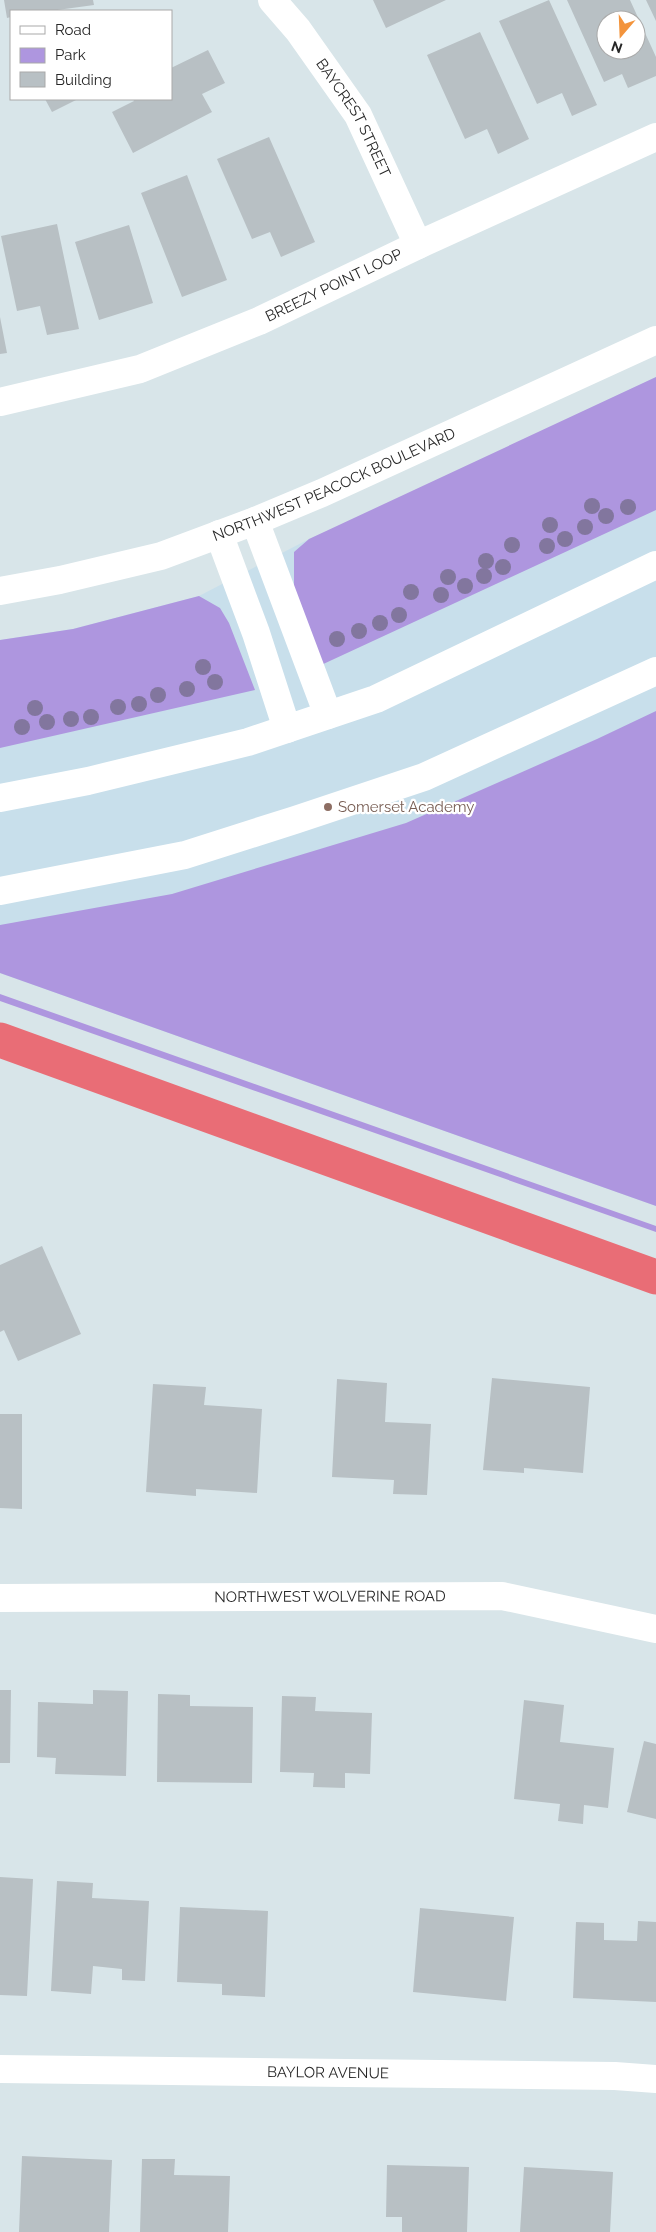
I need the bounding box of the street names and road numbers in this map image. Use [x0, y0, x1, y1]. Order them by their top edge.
street label: BAYCREST STREET [312, 55, 394, 180]
street label: BREEZY POINT LOOP [263, 245, 405, 326]
street label: NORTHWEST PEACOCK BOULEVARD [210, 424, 459, 545]
street label: NORTHWEST WOLVERINE ROAD [214, 1587, 446, 1606]
street label: BAYLOR AVENUE [267, 2063, 389, 2082]

